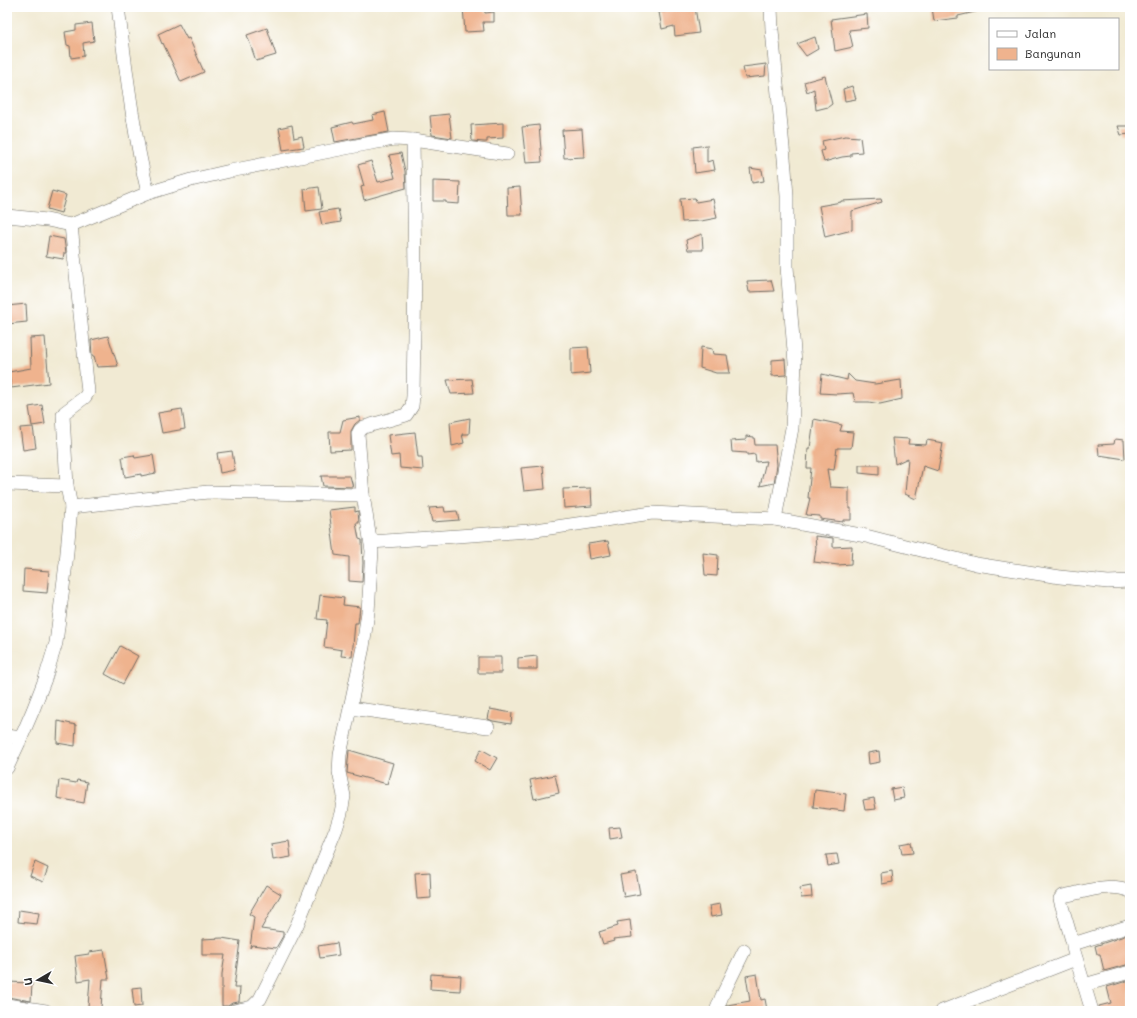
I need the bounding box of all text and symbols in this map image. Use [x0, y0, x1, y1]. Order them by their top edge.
legend [989, 18, 1119, 70]
text: Jalan [1025, 25, 1056, 41]
text: Bangunan [1025, 45, 1081, 61]
north arrow [18, 960, 58, 1000]
text: U [20, 977, 36, 987]

